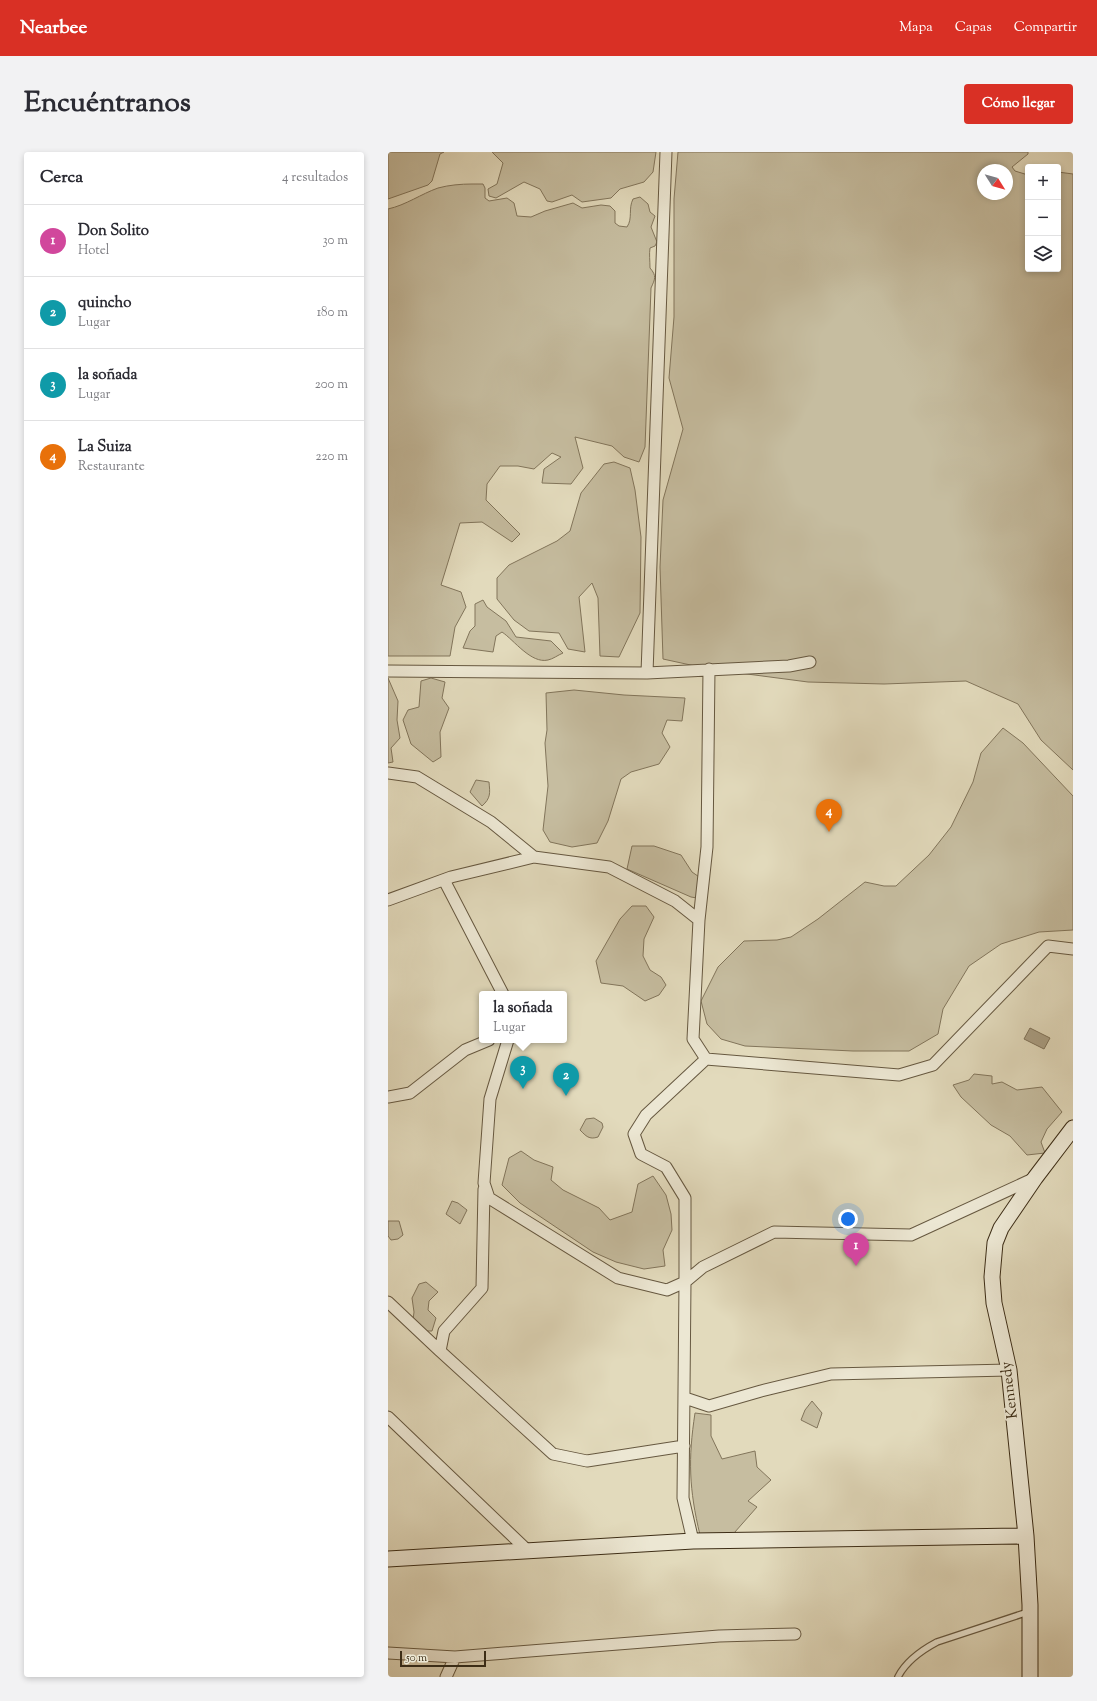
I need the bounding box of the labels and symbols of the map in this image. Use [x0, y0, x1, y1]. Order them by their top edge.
north arrow [977, 164, 1013, 200]
pin: 4 [816, 799, 842, 832]
pin: 3 [510, 1056, 536, 1089]
pin: 2 [553, 1063, 579, 1096]
your location [838, 1209, 858, 1229]
pin: 1 [843, 1233, 869, 1266]
street label: Kennedy [996, 1360, 1024, 1420]
scale bar [400, 1649, 486, 1668]

